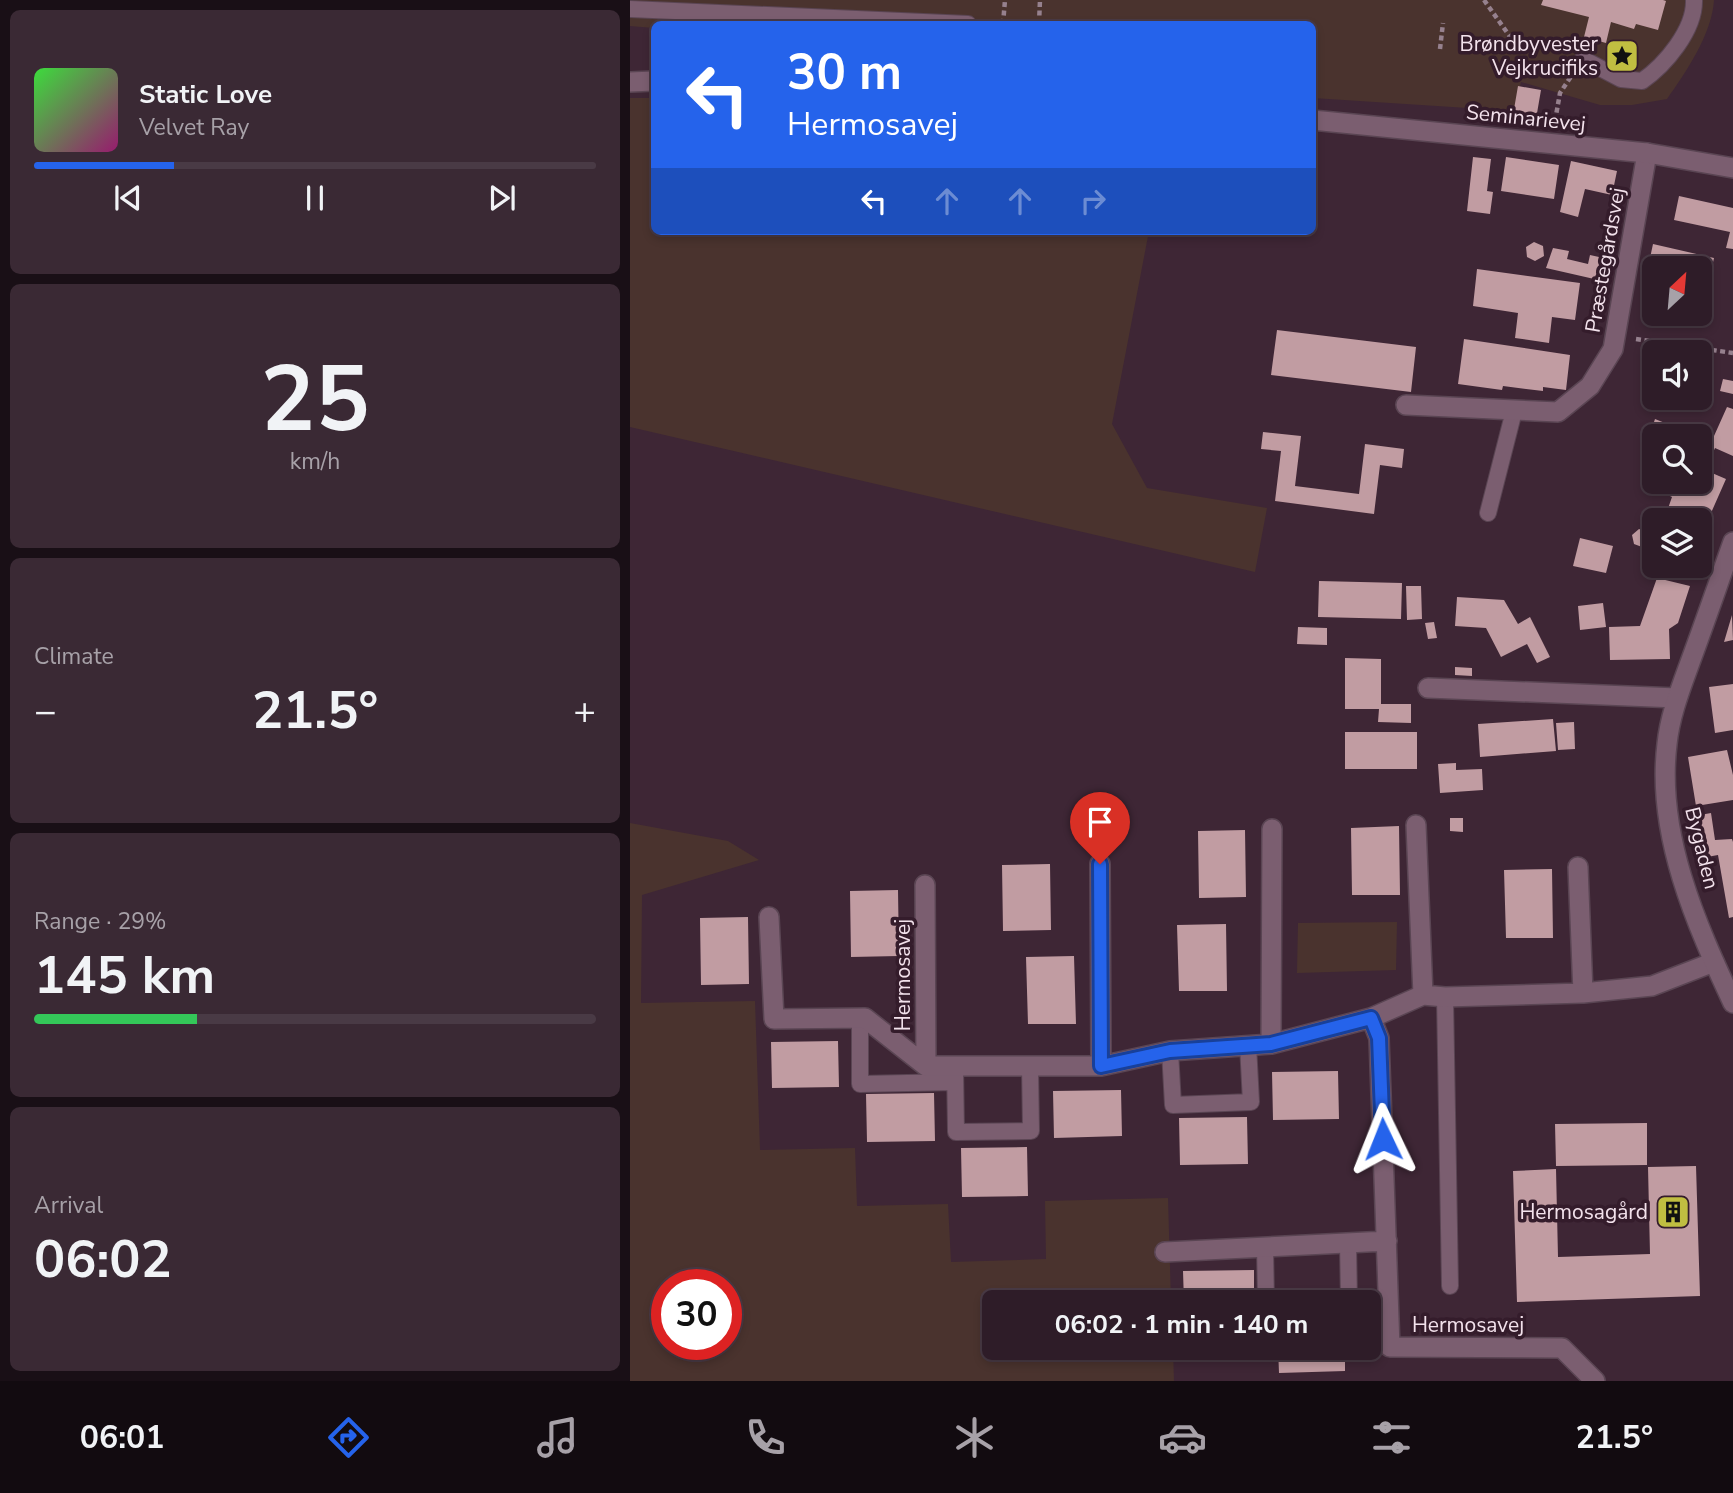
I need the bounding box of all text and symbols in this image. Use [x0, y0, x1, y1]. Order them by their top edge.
place label: Brøndbyvester Vejkrucifiks [1460, 30, 1598, 82]
place icon: Brøndbyvester Vejkrucifiks [1603, 37, 1641, 75]
text: 30 m [787, 39, 902, 106]
icon: left [672, 49, 763, 140]
text: Static Love [139, 77, 272, 112]
street label: Seminarievej [1465, 98, 1587, 138]
text: Hermosavej [787, 103, 958, 146]
text: Velvet Ray [139, 112, 249, 143]
icon: previous [109, 179, 147, 217]
icon: pause [296, 179, 334, 217]
icon: next [483, 179, 521, 217]
icon: left [855, 182, 893, 220]
icon: ahead [928, 182, 966, 220]
icon: ahead [1001, 182, 1039, 220]
icon: right [1074, 182, 1112, 220]
street label: Præstegårdsvej [1578, 185, 1632, 335]
north arrow [1642, 256, 1712, 326]
map controls [1642, 256, 1712, 578]
text: 25 [260, 338, 370, 462]
button: sound [1642, 340, 1712, 410]
button: search [1642, 424, 1712, 494]
text: km/h [290, 446, 340, 477]
button: layers [1642, 508, 1712, 578]
text: Climate [34, 641, 114, 672]
text: 21.5° [252, 675, 378, 746]
text: − [34, 686, 57, 737]
text: + [573, 686, 596, 737]
pin [1070, 792, 1130, 864]
icon: arrive [1081, 803, 1119, 841]
street label: Bygaden [1678, 804, 1726, 892]
text: Range · 29% [34, 906, 166, 937]
street label: Hermosavej [889, 919, 917, 1031]
text: 145 km [34, 940, 215, 1011]
position arrow [1346, 1102, 1420, 1176]
text: Arrival [34, 1190, 103, 1221]
building icon: Hermosagård [1654, 1193, 1692, 1231]
place label: Hermosagård [1519, 1198, 1648, 1226]
text: 06:02 [34, 1224, 172, 1295]
speed limit sign: 30 [651, 1269, 742, 1360]
text: 06:02 · 1 min · 140 m [1055, 1307, 1308, 1342]
street label: Hermosavej [1412, 1311, 1524, 1339]
icon: directions [324, 1413, 373, 1462]
icon: music [533, 1413, 582, 1462]
icon: phone [741, 1413, 790, 1462]
icon: climate [950, 1413, 999, 1462]
icon: car [1158, 1413, 1207, 1462]
icon: filters [1367, 1413, 1416, 1462]
text: 06:01 [80, 1416, 165, 1459]
text: 21.5° [1575, 1416, 1653, 1459]

